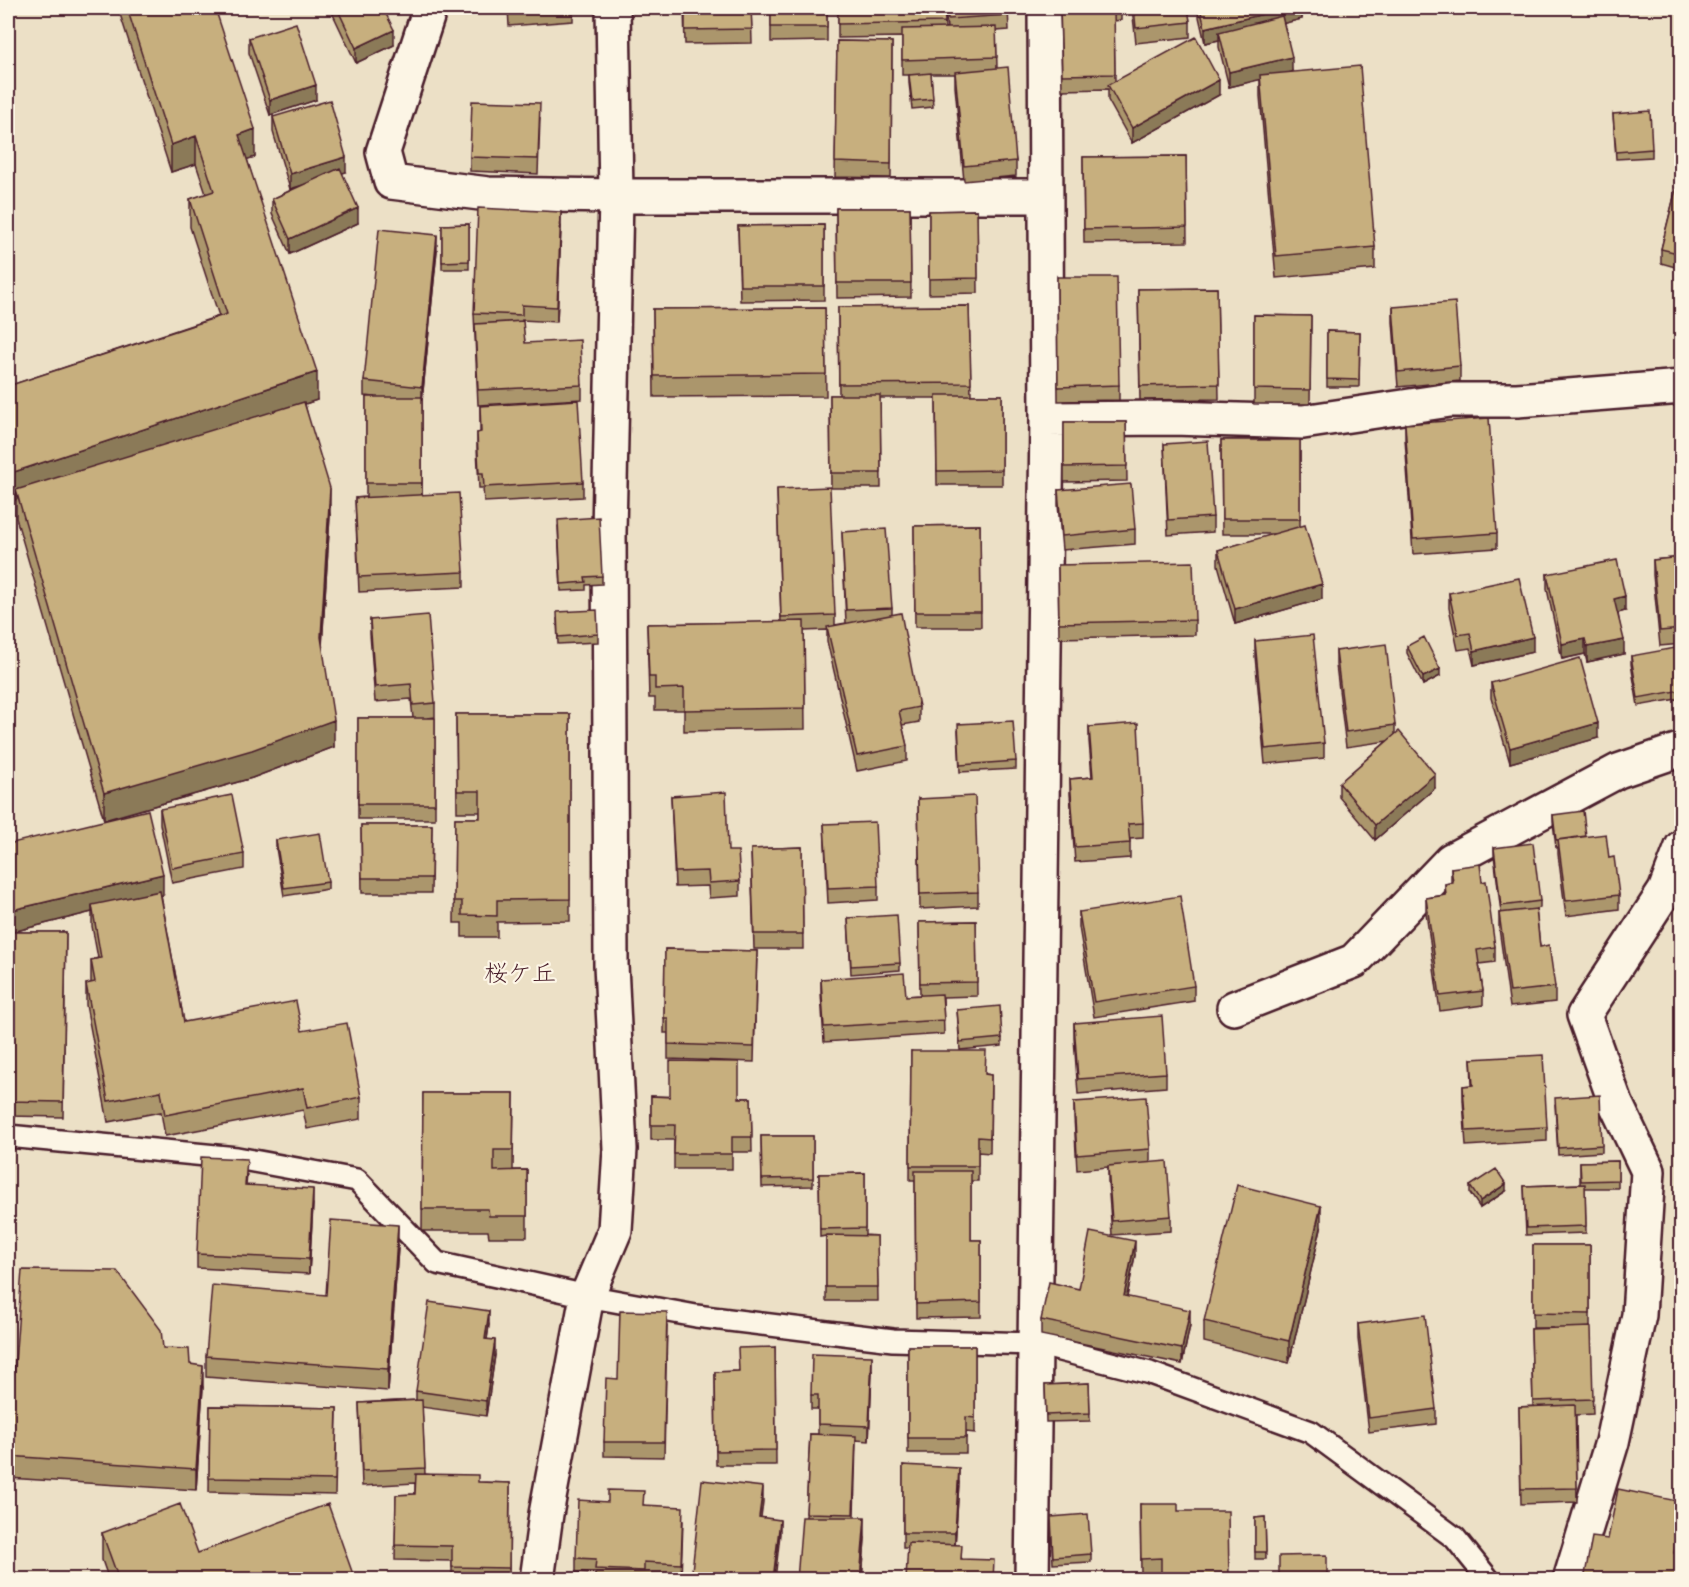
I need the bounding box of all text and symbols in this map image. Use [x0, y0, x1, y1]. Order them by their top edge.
district label: 桜ケ丘 [484, 958, 556, 988]

